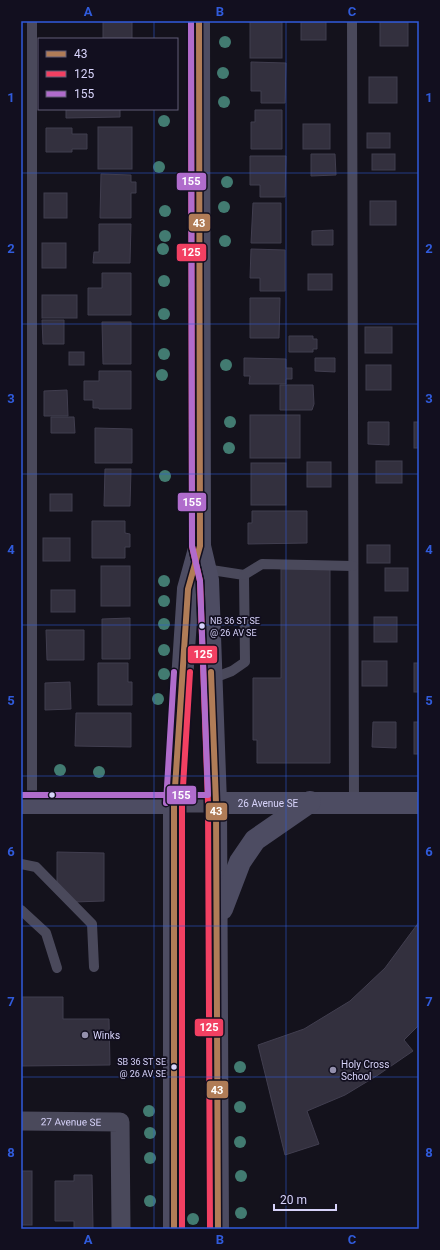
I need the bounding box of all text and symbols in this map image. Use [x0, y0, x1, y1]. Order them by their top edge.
text: A [84, 4, 93, 19]
text: B [216, 4, 224, 19]
text: C [348, 4, 357, 19]
legend [38, 38, 178, 110]
text: 43 [74, 47, 88, 61]
text: 125 [74, 67, 94, 81]
text: 155 [74, 87, 94, 101]
text: 1 [7, 90, 15, 105]
text: 1 [425, 90, 433, 105]
line badge: 155 [176, 172, 207, 191]
text: 155 [182, 175, 200, 188]
line badge: 43 [188, 213, 211, 232]
text: 43 [193, 217, 205, 230]
text: 2 [7, 241, 15, 256]
text: 2 [425, 241, 433, 256]
line badge: 125 [176, 243, 207, 262]
text: 125 [182, 246, 200, 259]
text: 3 [7, 391, 15, 406]
text: 3 [425, 391, 433, 406]
line badge: 155 [177, 492, 207, 512]
text: 155 [183, 496, 201, 509]
text: 4 [7, 542, 15, 557]
text: 4 [425, 542, 433, 557]
place label: NB 36 ST SE @ 26 AV SE [210, 616, 260, 638]
marker: NB 36 ST SE @ 26 AV SE [197, 621, 207, 631]
line badge: 125 [187, 645, 218, 664]
text: 125 [194, 648, 212, 661]
text: 5 [7, 693, 15, 708]
text: 5 [425, 693, 433, 708]
line badge: 155 [166, 785, 197, 805]
text: 155 [172, 789, 190, 802]
unlabelled marker [47, 790, 57, 800]
street label: 26 Avenue SE [238, 798, 299, 809]
line badge: 43 [205, 802, 228, 821]
text: 43 [210, 805, 222, 818]
text: 6 [7, 844, 15, 859]
text: 6 [425, 844, 433, 859]
text: 7 [7, 994, 15, 1009]
text: 7 [425, 994, 433, 1009]
line badge: 125 [194, 1018, 224, 1037]
text: 125 [200, 1021, 218, 1034]
marker: Winks [80, 1030, 90, 1040]
place label: Winks [93, 1030, 120, 1041]
place label: SB 36 ST SE @ 26 AV SE [117, 1057, 166, 1079]
place label: Holy Cross School [341, 1059, 389, 1082]
marker: SB 36 ST SE @ 26 AV SE [169, 1062, 179, 1072]
marker: Holy Cross School [328, 1065, 338, 1075]
line badge: 43 [206, 1080, 229, 1099]
text: 43 [211, 1084, 223, 1097]
street label: 27 Avenue SE [41, 1116, 102, 1127]
text: 8 [7, 1145, 15, 1160]
text: 8 [425, 1145, 433, 1160]
scale bar [274, 1186, 336, 1212]
text: 20 m [280, 1193, 307, 1207]
text: A [84, 1232, 93, 1247]
text: B [216, 1232, 224, 1247]
text: C [348, 1232, 357, 1247]

